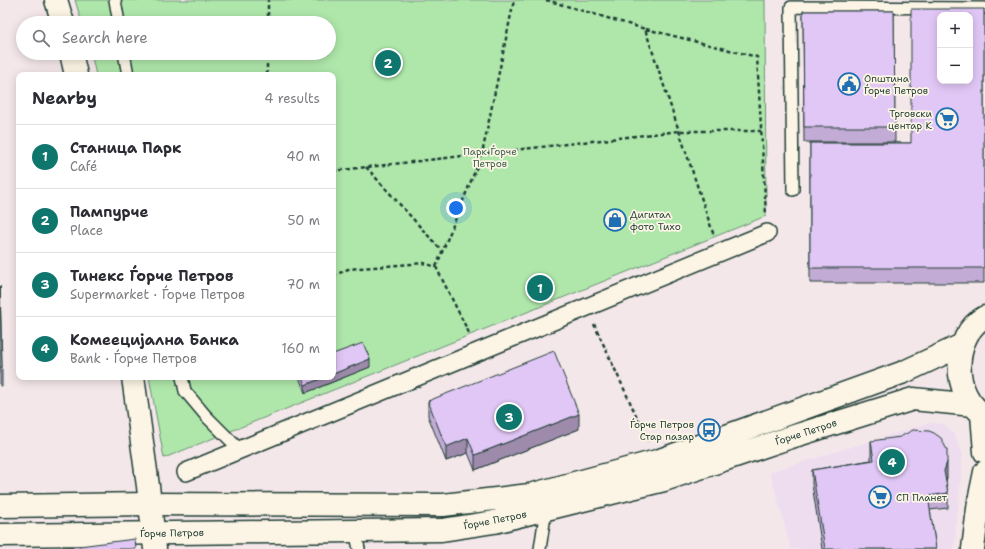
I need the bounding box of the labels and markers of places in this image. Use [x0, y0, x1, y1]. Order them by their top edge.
pin: 2 [375, 48, 401, 78]
public building icon: Општина Ѓорче Петров [836, 71, 862, 97]
place label: Општина Ѓорче Петров [864, 72, 928, 97]
supermarket icon: Трговски центар К [934, 106, 960, 132]
place label: Трговски центар К [888, 107, 933, 132]
shop icon: Дигитал фото Тихо [602, 207, 628, 233]
place label: Дигитал фото Тихо [630, 208, 681, 233]
pin: 1 [527, 273, 553, 303]
pin: 3 [496, 402, 522, 432]
bus stop icon: Ѓорче Петров Стар пазар [696, 417, 722, 443]
place label: Ѓорче Петров Стар пазар [630, 418, 694, 443]
pin: 4 [879, 447, 905, 477]
supermarket icon: СП Планет [867, 484, 893, 510]
place label: СП Планет [896, 491, 948, 504]

